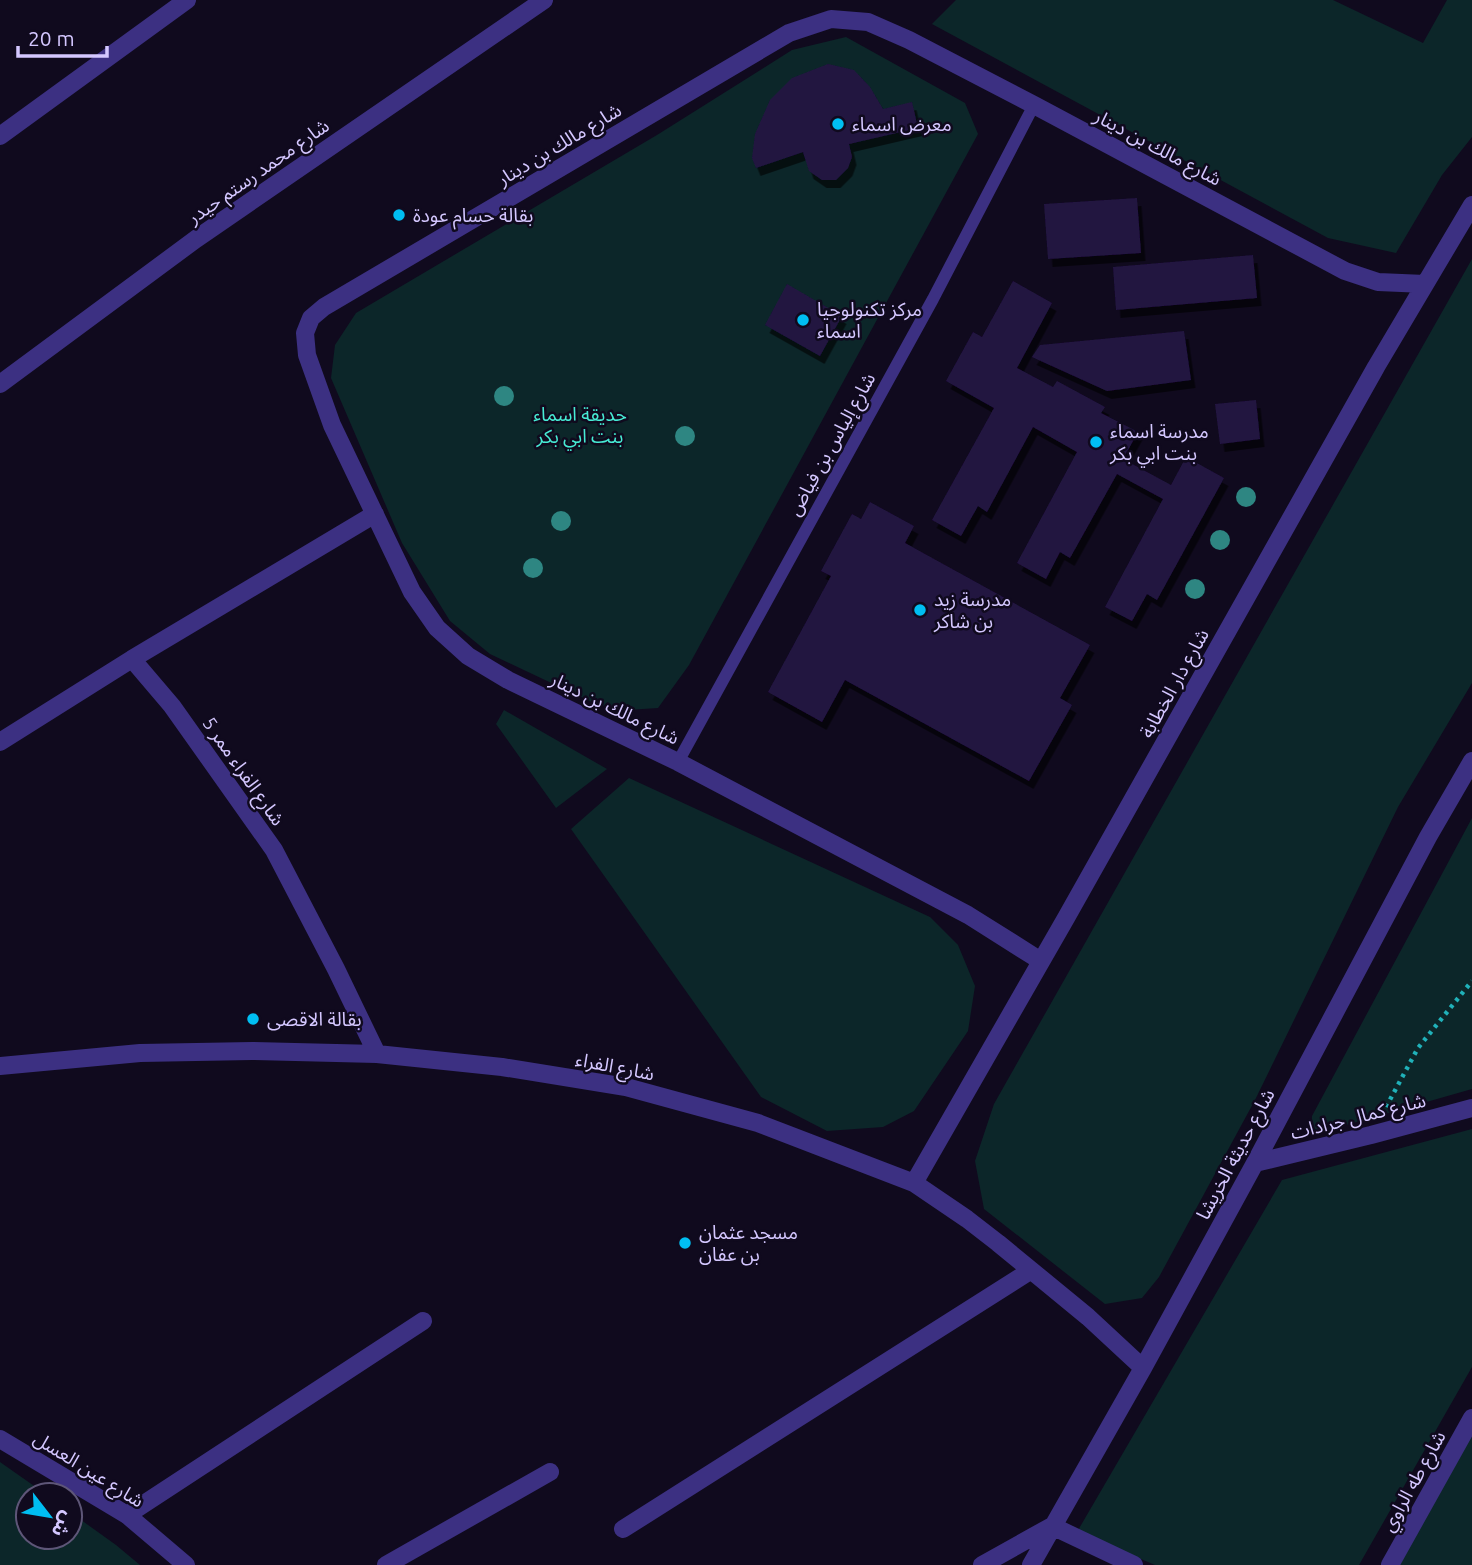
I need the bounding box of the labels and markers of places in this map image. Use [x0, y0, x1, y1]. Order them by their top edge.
place label: معرض اسماء [852, 113, 952, 136]
marker: معرض اسماء [830, 116, 846, 132]
place label: بقالة حسام عودة [413, 204, 533, 230]
marker: بقالة حسام عودة [391, 207, 407, 223]
place label: مركز تكنولوجيا اسماء [817, 298, 922, 342]
marker: مركز تكنولوجيا اسماء [795, 312, 811, 328]
place label: مدرسة اسماء بنت ابي بكر [1109, 420, 1209, 468]
marker: مدرسة اسماء بنت ابي بكر [1088, 434, 1104, 450]
place label: مدرسة زيد بن شاكر [933, 588, 1011, 633]
marker: مدرسة زيد بن شاكر [912, 602, 928, 618]
place label: بقالة الاقصى [267, 1008, 362, 1031]
marker: بقالة الاقصى [245, 1011, 261, 1027]
place label: مسجد عثمان بن عفان [699, 1221, 798, 1266]
marker: مسجد عثمان بن عفان [677, 1235, 693, 1251]

